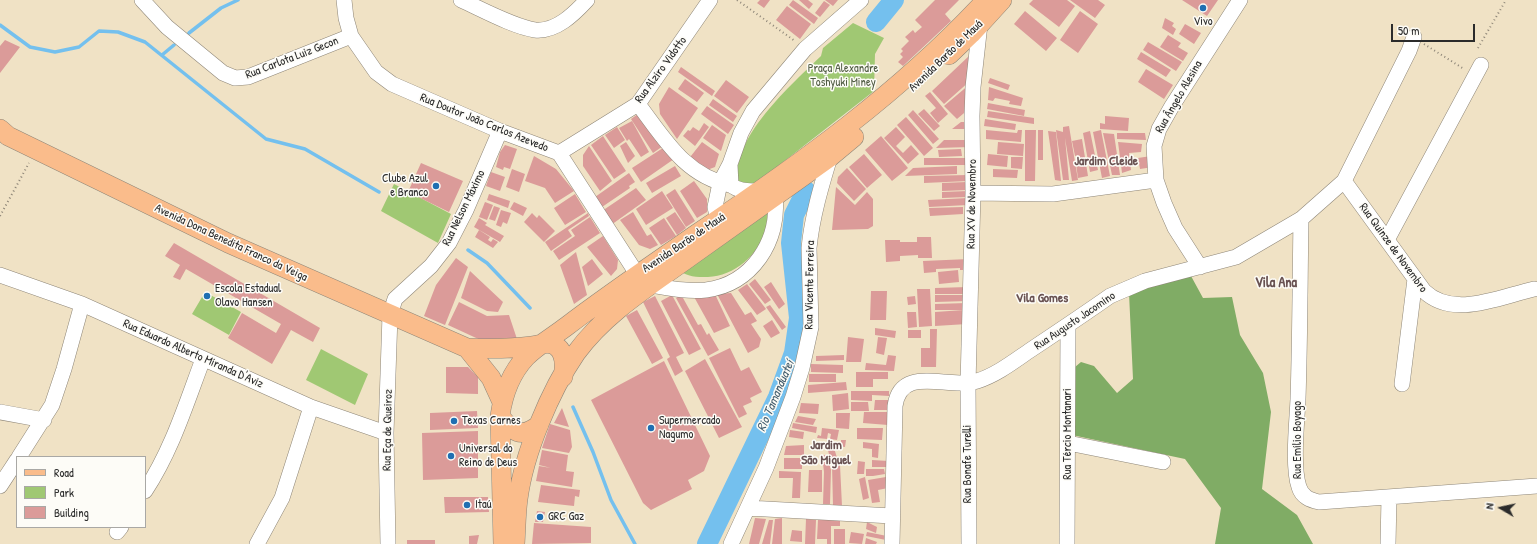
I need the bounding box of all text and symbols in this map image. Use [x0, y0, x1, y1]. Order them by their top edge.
marker: Vivo [1198, 3, 1208, 13]
place label: Vivo [1193, 15, 1213, 29]
scale bar [1393, 16, 1477, 42]
street label: Avenida Barão de Mauá [906, 17, 986, 95]
text: 50 m [1398, 22, 1419, 39]
street label: Rua Carlota Luiz Gecon [243, 34, 341, 82]
street label: Rua Alziro Vidotto [632, 34, 690, 106]
street label: Rua Ângelo Alesina [1152, 58, 1206, 136]
park label: Praça Alexandre Toshyuki Miney [808, 62, 878, 90]
street label: Rua Doutor João Carlos Azevedo [418, 91, 550, 155]
district label: Jardim Cleide [1074, 154, 1138, 170]
street label: Rua XV de Novembro [964, 159, 980, 249]
street label: Rua Nelson Máximo [439, 168, 489, 248]
place label: Clube Azul e Branco [382, 172, 428, 200]
marker: Clube Azul e Branco [431, 181, 441, 191]
street label: Avenida Dona Benedita Franco da Veiga [152, 201, 310, 285]
street label: Rua Quinze de Novembro [1356, 201, 1430, 295]
street label: Avenida Barão de Mauá [640, 210, 728, 276]
street label: Rua Vicente Ferreira [802, 240, 818, 330]
district label: Vila Ana [1255, 275, 1297, 291]
place label: Escola Estadual Olavo Hansen [215, 282, 281, 310]
street label: Rua Augusto Jacomino [1032, 289, 1118, 353]
marker: Escola Estadual Olavo Hansen [202, 291, 212, 301]
district label: Vila Gomes [1016, 291, 1068, 307]
street label: Rua Eduardo Alberto Miranda D'Aviz [121, 316, 265, 392]
water label: Rio Tamanduateí [754, 358, 798, 434]
street label: Rua Tércio Montanari [1061, 388, 1075, 480]
street label: Rua Eça de Queiroz [380, 389, 396, 471]
street label: Rua Emílio Boyago [1291, 401, 1305, 479]
place label: Texas Carnes [462, 414, 521, 428]
place label: Supermercado Nagumo [659, 414, 720, 442]
marker: Texas Carnes [449, 416, 459, 426]
marker: Supermercado Nagumo [646, 423, 656, 433]
street label: Rua Bonafe Turelli [961, 425, 975, 503]
district label: Jardim São Miguel [801, 438, 851, 469]
place label: Universal do Reino de Deus [459, 442, 517, 470]
marker: Universal do Reino de Deus [446, 451, 456, 461]
legend [16, 456, 146, 528]
text: Road [54, 464, 74, 481]
text: Park [54, 484, 74, 501]
north arrow [1481, 488, 1521, 528]
place label: Itaú [475, 498, 491, 512]
marker: Itaú [462, 500, 472, 510]
text: N [1482, 502, 1497, 510]
text: Building [54, 504, 89, 521]
place label: GRC Gaz [548, 510, 584, 524]
marker: GRC Gaz [535, 512, 545, 522]

